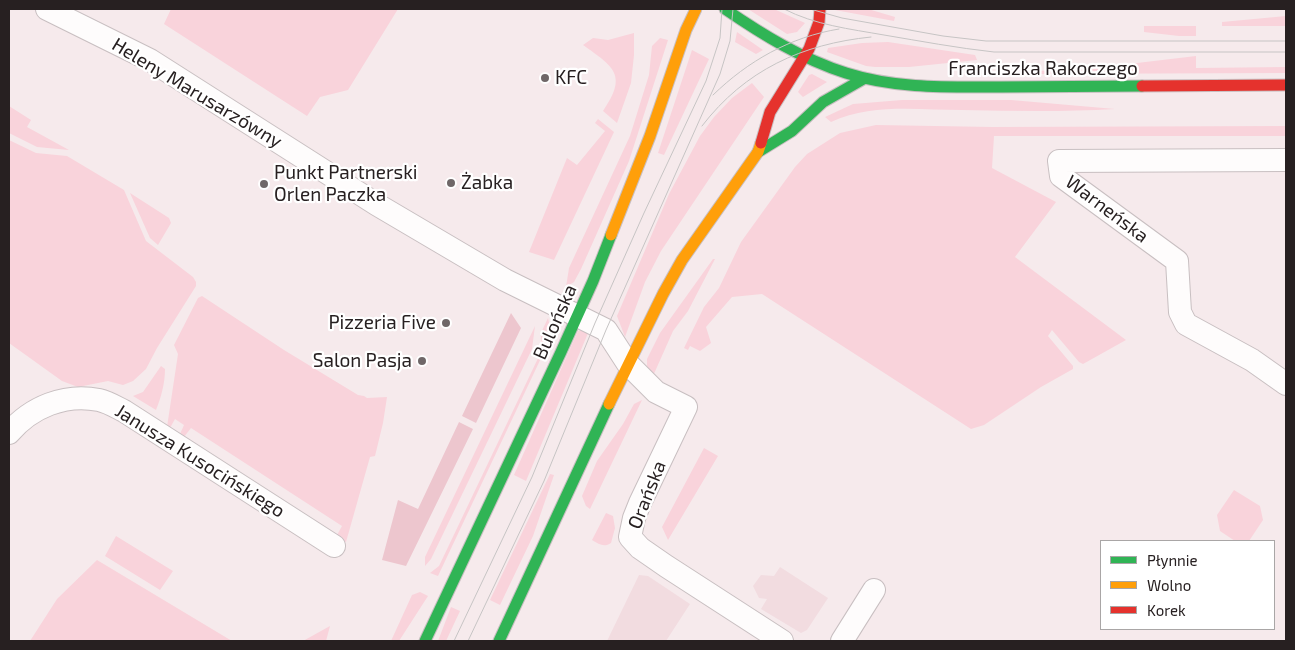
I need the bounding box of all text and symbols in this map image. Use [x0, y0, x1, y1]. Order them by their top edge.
street label: Heleny Marusarzówny [108, 33, 286, 153]
street label: Franciszka Rakoczego [948, 58, 1138, 80]
place label: KFC [555, 67, 587, 89]
marker: KFC [539, 72, 551, 84]
place label: Punkt Partnerski Orlen Paczka [274, 162, 418, 206]
street label: Warneńska [1061, 170, 1153, 248]
place label: Żabka [461, 172, 513, 194]
marker: Żabka [445, 177, 457, 189]
marker: Punkt Partnerski Orlen Paczka [258, 178, 270, 190]
street label: Bulońska [528, 281, 582, 363]
place label: Pizzeria Five [328, 312, 436, 334]
marker: Pizzeria Five [440, 317, 452, 329]
place label: Salon Pasja [313, 350, 412, 372]
marker: Salon Pasja [416, 355, 428, 367]
street label: Janusza Kusocińskiego [111, 399, 289, 523]
street label: Orańska [623, 458, 671, 532]
legend [1100, 540, 1275, 630]
text: Płynnie [1147, 551, 1198, 569]
text: Wolno [1147, 576, 1191, 594]
text: Korek [1147, 601, 1186, 619]

